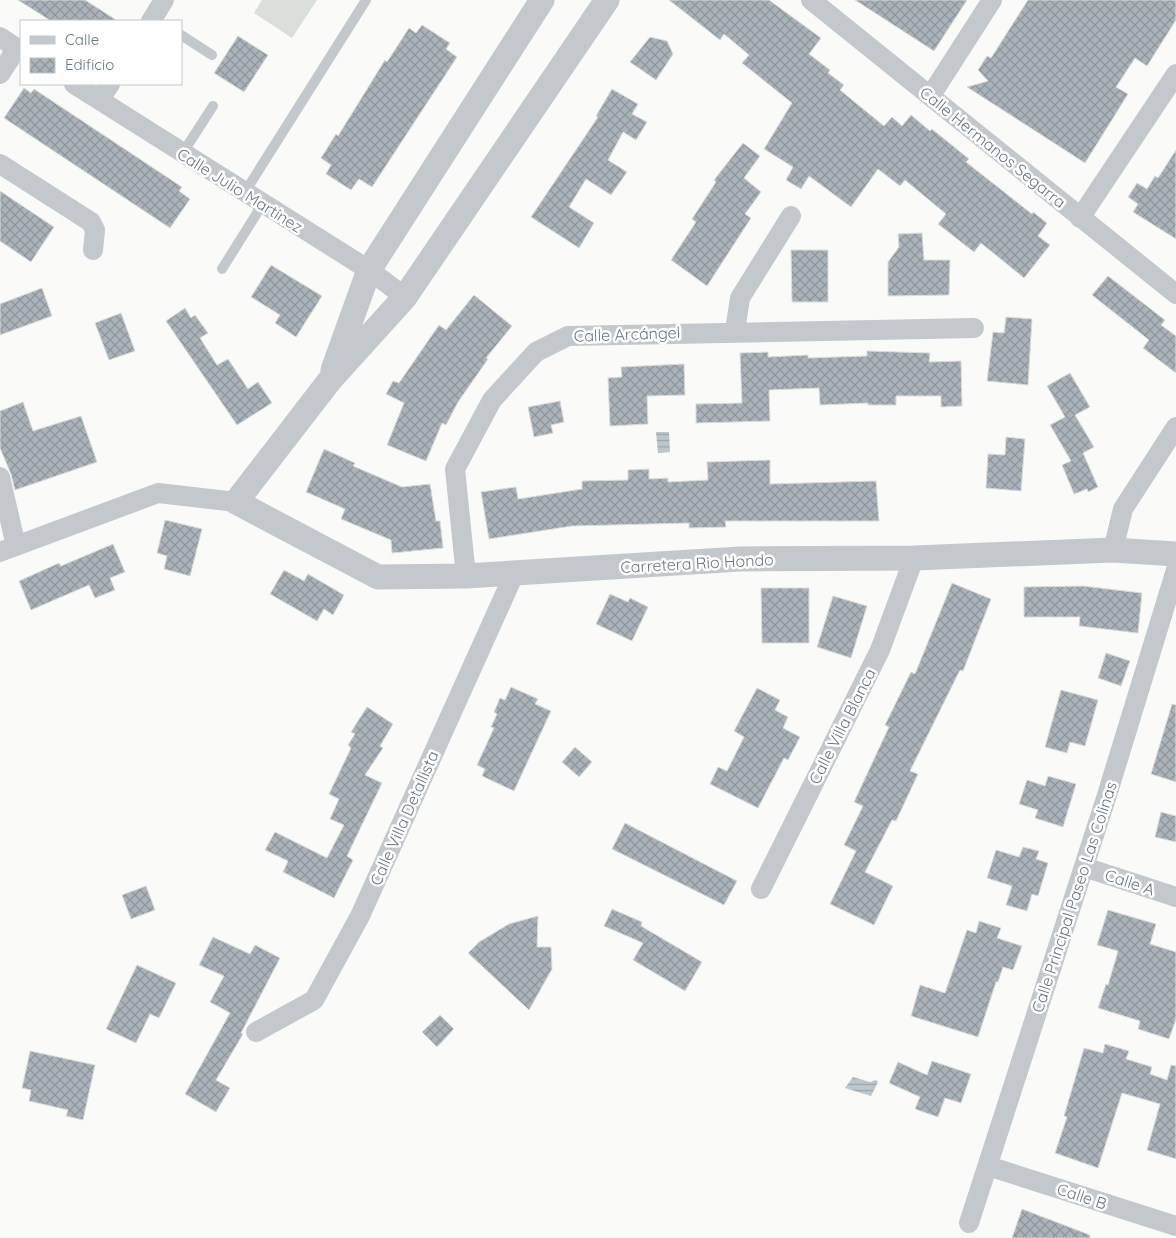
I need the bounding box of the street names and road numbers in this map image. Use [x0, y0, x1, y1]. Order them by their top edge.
street label: Calle Hermanos Segarra [916, 82, 1070, 212]
street label: Calle Julio Martínez [174, 143, 306, 237]
street label: Calle Arcángel [573, 322, 681, 346]
street label: Carretera Rio Hondo [620, 549, 774, 577]
street label: Calle Villa Blanca [804, 665, 880, 787]
street label: Calle Villa Detallista [365, 747, 443, 889]
street label: Calle Principal Paseo Las Colinas [1027, 779, 1121, 1015]
street label: Calle A [1103, 865, 1157, 899]
street label: Calle B [1055, 1179, 1109, 1213]

